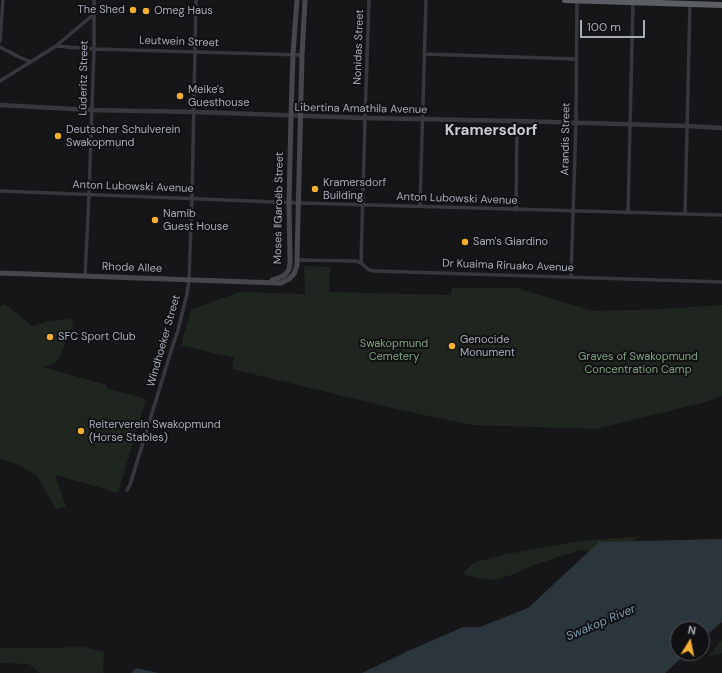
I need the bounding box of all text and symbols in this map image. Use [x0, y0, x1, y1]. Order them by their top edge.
place label: The Shed [77, 3, 125, 17]
place label: Omeg Haus [154, 4, 213, 18]
marker: The Shed [128, 5, 138, 15]
marker: Omeg Haus [141, 6, 151, 16]
street label: Nonidas Street [351, 9, 367, 85]
scale bar [582, 12, 647, 38]
text: 100 m [587, 19, 621, 35]
street label: Leutwein Street [139, 34, 219, 50]
street label: Lüderitz Street [77, 40, 91, 116]
place label: Meike's Guesthouse [188, 83, 249, 109]
marker: Meike's Guesthouse [175, 91, 185, 101]
street label: Libertina Amathila Avenue [295, 101, 427, 117]
street label: Arandis Street [559, 102, 573, 176]
district label: Kramersdorf [445, 122, 537, 140]
place label: Deutscher Schulverein Swakopmund [66, 123, 180, 149]
marker: Deutscher Schulverein Swakopmund [53, 131, 63, 141]
street label: Moses ǁGaroëb Street [271, 152, 287, 264]
place label: Kramersdorf Building [323, 176, 386, 202]
street label: Anton Lubowski Avenue [72, 178, 194, 196]
marker: Kramersdorf Building [310, 184, 320, 194]
street label: Anton Lubowski Avenue [396, 190, 518, 208]
place label: Namib Guest House [163, 207, 228, 233]
marker: Namib Guest House [150, 215, 160, 225]
place label: Sam's Giardino [473, 235, 548, 249]
marker: Sam's Giardino [460, 237, 470, 247]
street label: Dr Kuaima Riruako Avenue [442, 257, 574, 275]
street label: Rhode Allee [102, 260, 162, 276]
street label: Windhoeker Street [145, 293, 183, 389]
place label: SFC Sport Club [58, 330, 136, 344]
marker: SFC Sport Club [45, 332, 55, 342]
place label: Genocide Monument [460, 333, 515, 359]
park label: Swakopmund Cemetery [360, 337, 428, 363]
marker: Genocide Monument [447, 341, 457, 351]
park label: Graves of Swakopmund Concentration Camp [578, 350, 698, 376]
place label: Reiterverein Swakopmund (Horse Stables) [89, 418, 221, 444]
marker: Reiterverein Swakopmund (Horse Stables) [76, 426, 86, 436]
water label: Swakop River [564, 602, 638, 644]
north arrow [670, 621, 710, 661]
text: N [687, 623, 697, 638]

